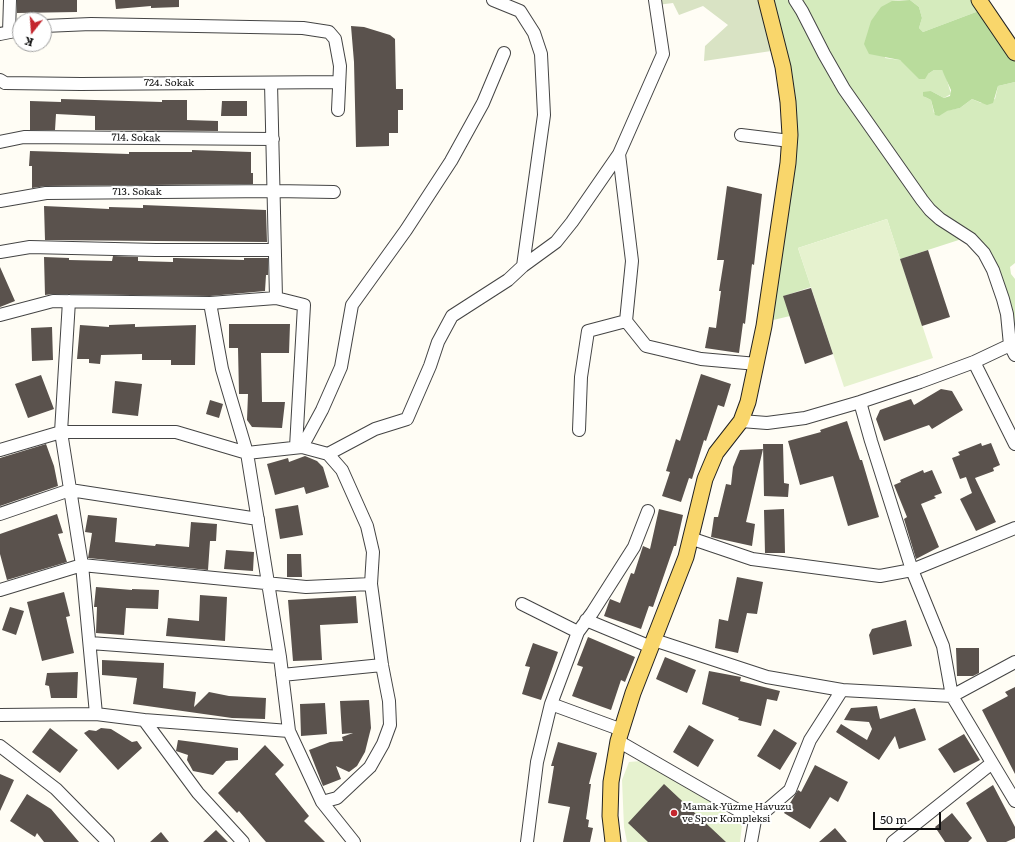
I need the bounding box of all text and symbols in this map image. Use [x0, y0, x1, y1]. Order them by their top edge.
north arrow [12, 12, 52, 52]
text: K [22, 34, 35, 51]
street label: 724. Sokak [144, 77, 194, 89]
street label: 714. Sokak [111, 132, 161, 144]
street label: 713. Sokak [112, 186, 162, 198]
place label: Mamak Yüzme Havuzu ve Spor Kompleksi [682, 801, 792, 824]
scale bar [875, 804, 943, 830]
marker: Mamak Yüzme Havuzu ve Spor Kompleksi [669, 808, 679, 818]
text: 50 m [880, 810, 907, 828]

